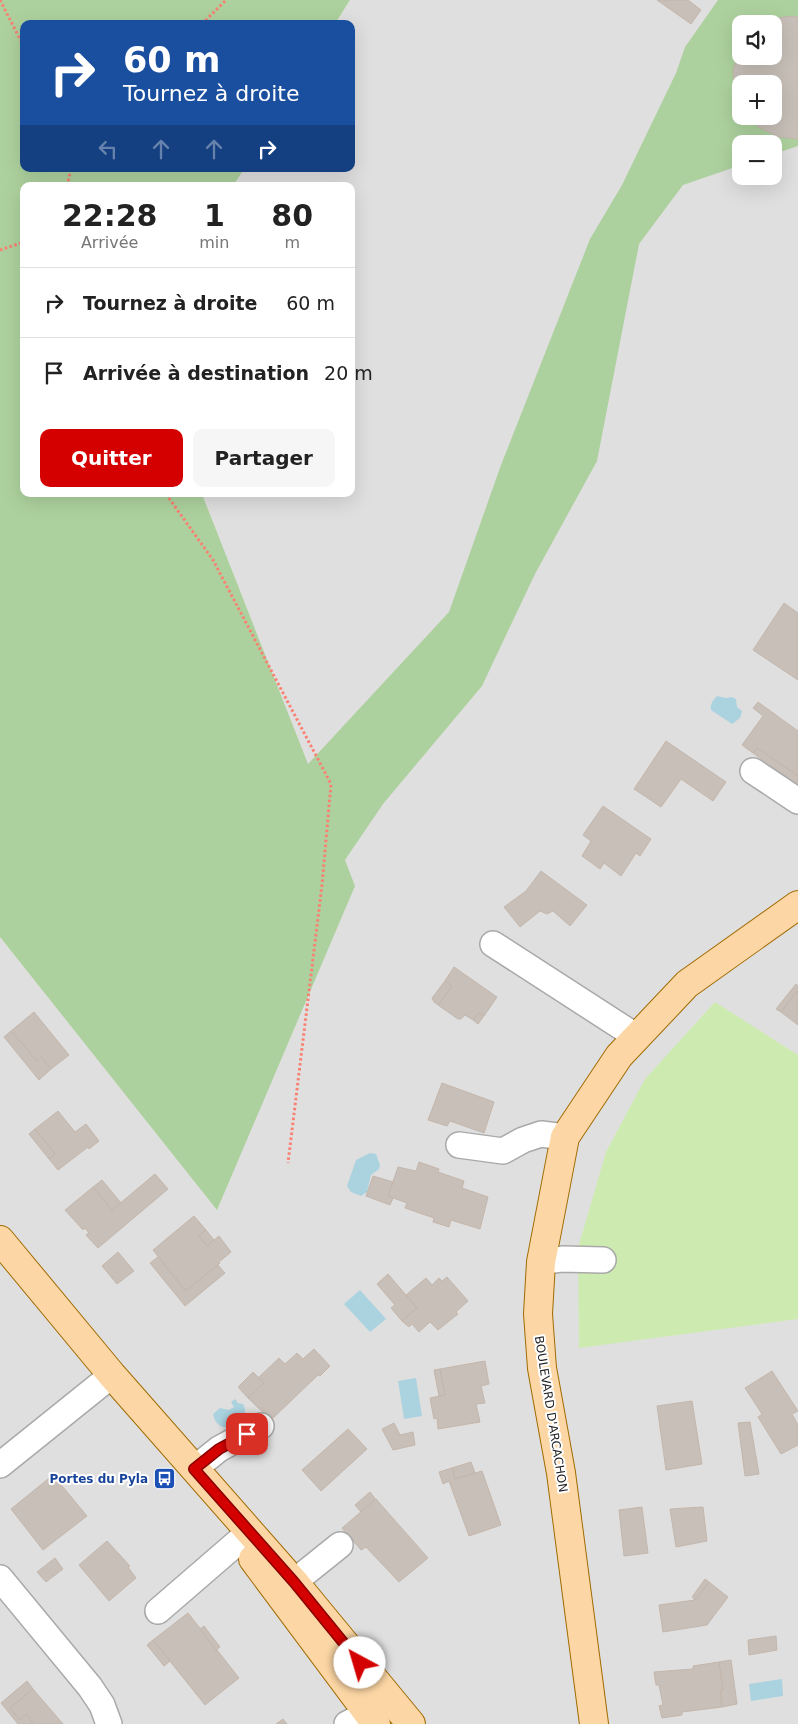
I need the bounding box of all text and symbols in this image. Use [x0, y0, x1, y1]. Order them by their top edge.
map controls [732, 15, 782, 185]
button: sound [732, 15, 782, 65]
icon: right [40, 40, 105, 105]
text: 60 m [123, 40, 220, 80]
button: + [732, 75, 782, 125]
text: Tournez à droite [123, 81, 300, 106]
icon: left [94, 135, 122, 163]
icon: ahead [147, 135, 175, 163]
icon: ahead [200, 135, 228, 163]
icon: right [253, 135, 281, 163]
button: − [732, 135, 782, 185]
text: 22:28 [62, 198, 157, 233]
text: 1 [204, 198, 225, 233]
text: 80 [271, 198, 313, 233]
text: Arrivée [81, 233, 138, 252]
text: min [199, 233, 229, 252]
text: m [284, 233, 300, 252]
icon: right [40, 289, 68, 317]
text: Tournez à droite [83, 292, 257, 314]
text: 60 m [286, 292, 335, 314]
icon: arrive [40, 359, 68, 387]
text: Arrivée à destination [83, 362, 309, 384]
text: 20 m [324, 362, 373, 384]
button: Quitter [40, 429, 183, 487]
button: Partager [193, 429, 335, 487]
street label: BOULEVARD D'ARCACHON [532, 1335, 570, 1493]
pin [226, 1413, 268, 1455]
icon: arrive [233, 1420, 261, 1448]
bus stop icon: Portes du Pyla [152, 1467, 176, 1491]
place label: Portes du Pyla [49, 1472, 148, 1486]
position arrow [333, 1636, 385, 1688]

